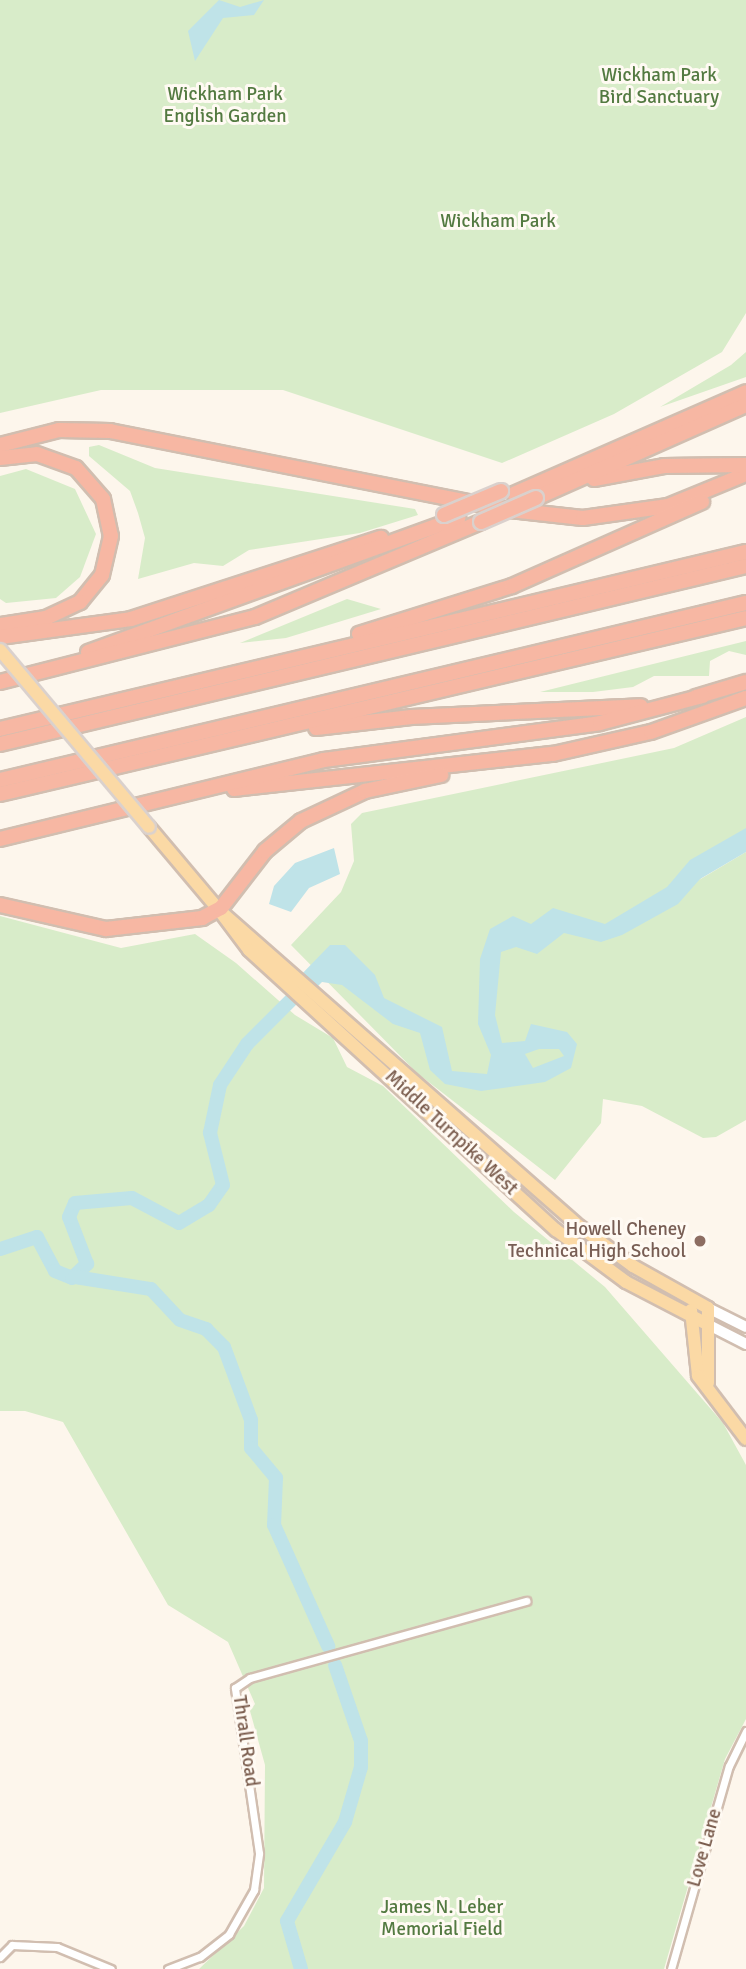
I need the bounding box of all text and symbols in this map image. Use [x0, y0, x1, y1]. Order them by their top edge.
park label: Wickham Park Bird Sanctuary [599, 65, 719, 109]
park label: Wickham Park English Garden [163, 84, 287, 128]
park label: Wickham Park [440, 211, 556, 233]
street label: Middle Turnpike West [380, 1066, 522, 1200]
place label: Howell Cheney Technical High School [508, 1219, 686, 1263]
marker: Howell Cheney Technical High School [692, 1233, 708, 1249]
street label: Thrall Road [227, 1694, 263, 1788]
street label: Love Lane [683, 1806, 727, 1890]
park label: James N. Leber Memorial Field [381, 1897, 503, 1941]

